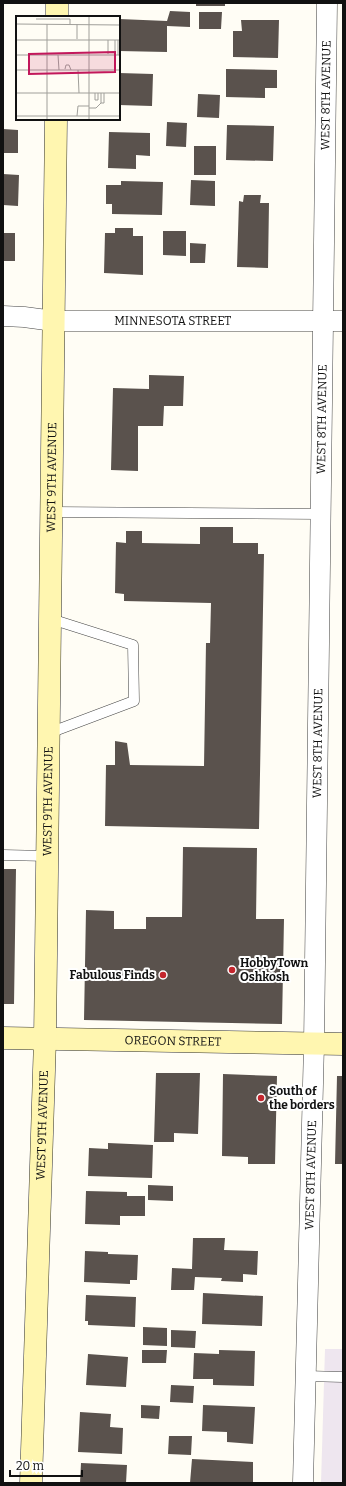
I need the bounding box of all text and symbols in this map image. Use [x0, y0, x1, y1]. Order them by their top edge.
inset map [16, 16, 120, 120]
street label: WEST 8TH AVENUE [318, 40, 334, 150]
street label: MINNESOTA STREET [114, 314, 231, 328]
street label: WEST 8TH AVENUE [314, 364, 329, 474]
street label: WEST 9TH AVENUE [44, 422, 59, 532]
street label: WEST 8TH AVENUE [310, 688, 325, 798]
street label: WEST 9TH AVENUE [40, 746, 56, 856]
place label: HobbyTown Oshkosh [240, 956, 308, 984]
marker: HobbyTown Oshkosh [227, 965, 237, 975]
place label: Fabulous Finds [70, 968, 155, 982]
marker: Fabulous Finds [158, 970, 168, 980]
street label: OREGON STREET [125, 1033, 221, 1049]
street label: WEST 9TH AVENUE [34, 1070, 51, 1180]
place label: South of the borders [269, 1084, 335, 1112]
marker: South of the borders [256, 1093, 266, 1103]
street label: WEST 8TH AVENUE [302, 1120, 319, 1230]
scale bar [10, 1452, 82, 1478]
text: 20 m [16, 1459, 45, 1473]

